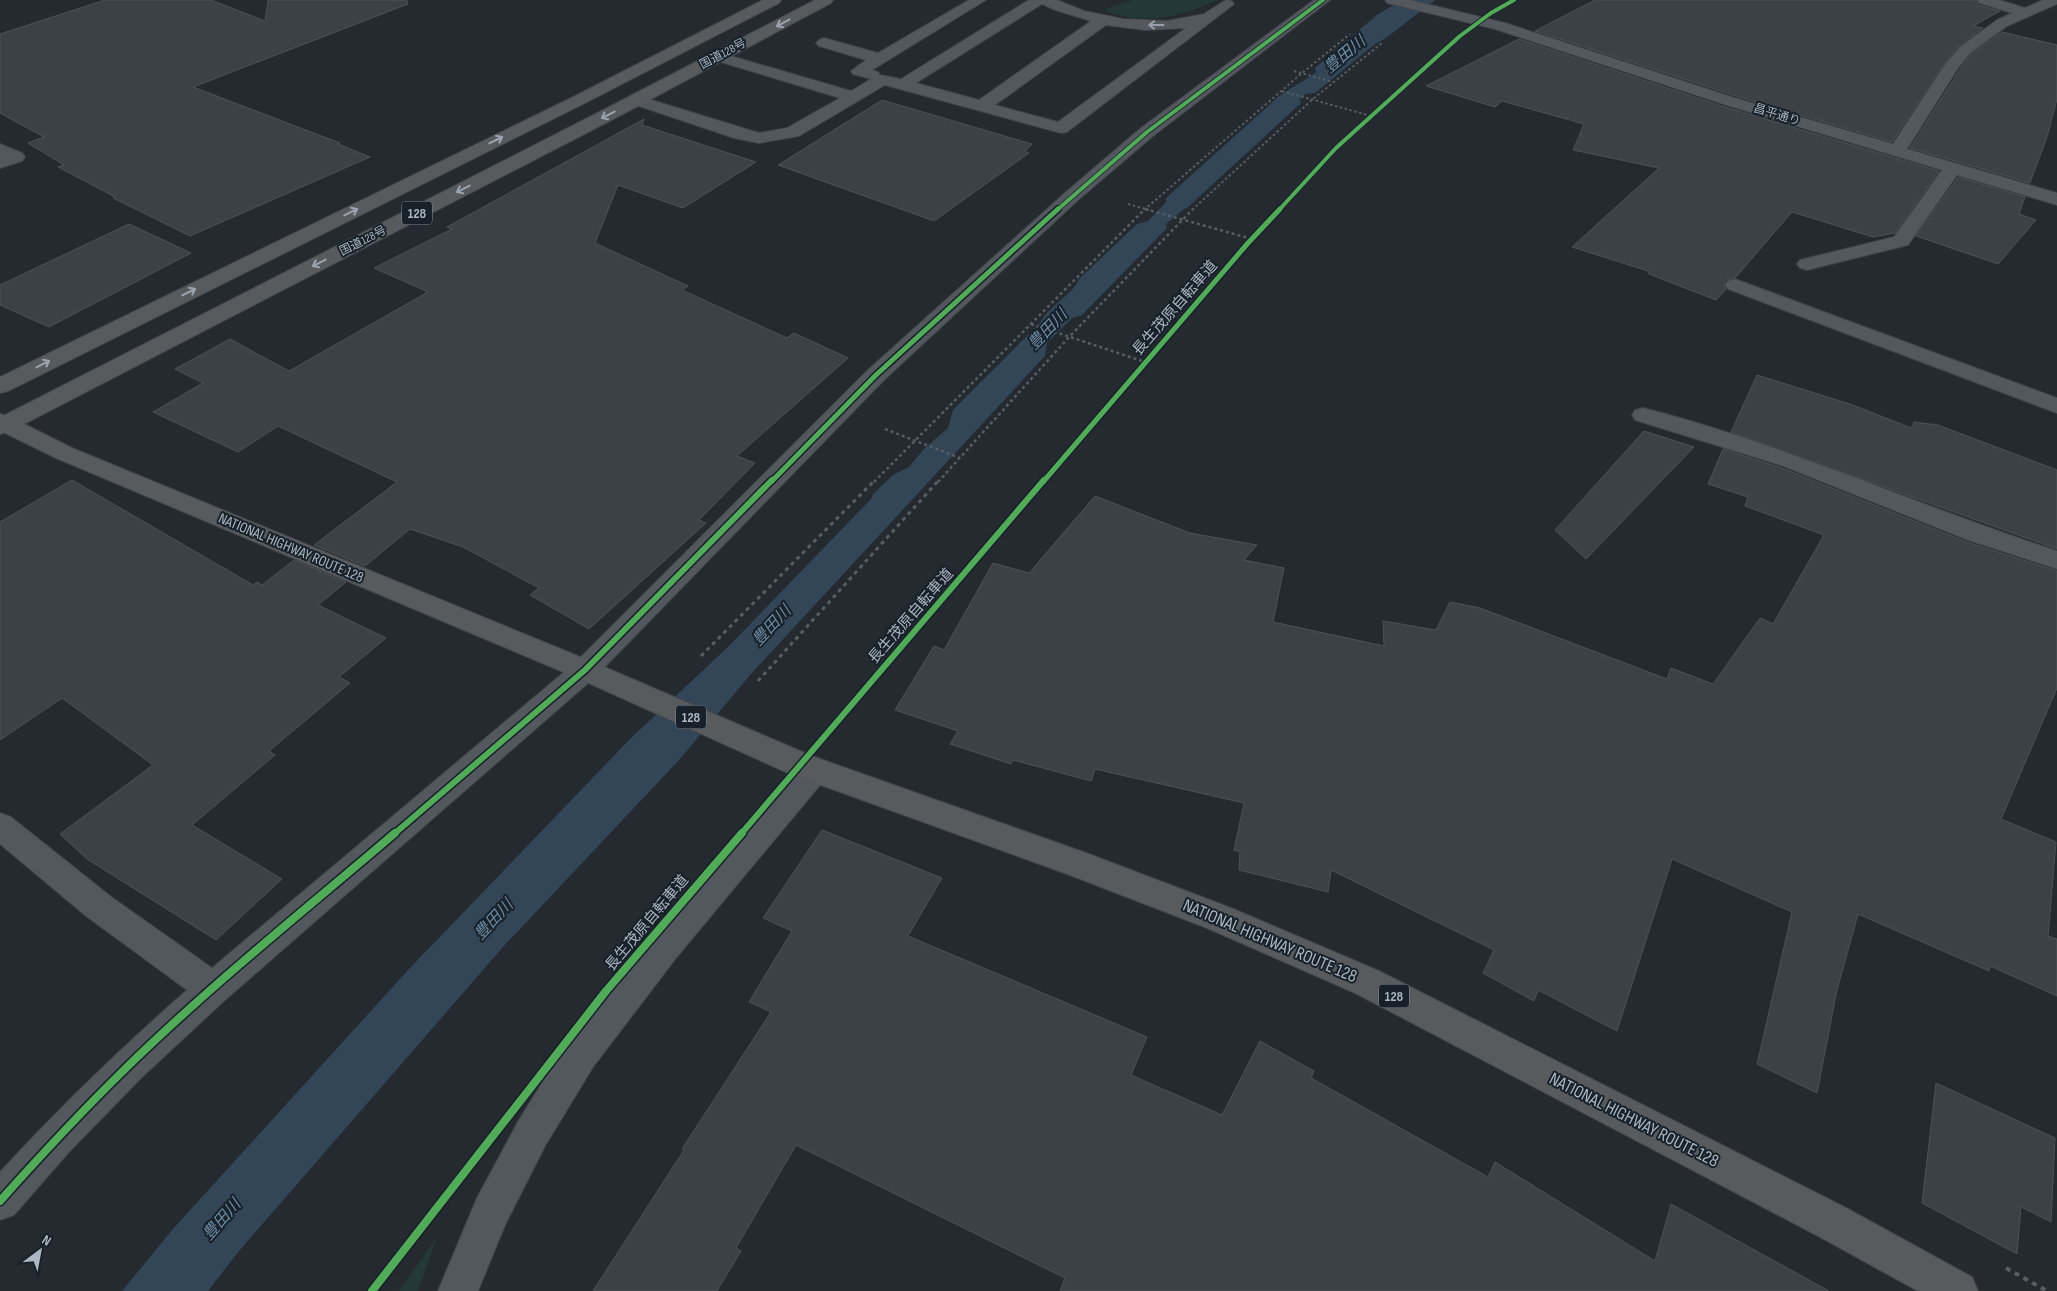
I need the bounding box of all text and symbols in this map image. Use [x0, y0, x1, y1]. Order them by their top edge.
one-way arrow [775, 18, 790, 28]
one-way arrow [1148, 21, 1164, 30]
water label: 豊田川 [1321, 31, 1371, 78]
street label: 国道128号 [697, 36, 749, 72]
street label: 昌平通り [1752, 101, 1802, 129]
one-way arrow [601, 111, 616, 120]
one-way arrow [489, 135, 504, 145]
one-way arrow [456, 184, 471, 194]
road number: 128 [402, 202, 432, 224]
one-way arrow [343, 207, 358, 217]
street label: 国道128号 [337, 223, 389, 259]
street label: 長生茂原自転車道 [1128, 256, 1222, 360]
one-way arrow [312, 259, 327, 268]
one-way arrow [181, 287, 196, 296]
water label: 豊田川 [1024, 305, 1073, 354]
one-way arrow [36, 359, 51, 369]
street label: NATIONAL HIGHWAY ROUTE 128 [215, 509, 367, 587]
street label: 長生茂原自転車道 [864, 564, 958, 668]
water label: 豊田川 [749, 601, 797, 650]
road number: 128 [676, 706, 706, 729]
street label: 長生茂原自転車道 [601, 871, 693, 975]
water label: 豊田川 [471, 895, 519, 944]
street label: NATIONAL HIGHWAY ROUTE 128 [1180, 895, 1360, 987]
road number: 128 [1379, 984, 1409, 1008]
street label: NATIONAL HIGHWAY ROUTE 128 [1546, 1068, 1722, 1172]
water label: 豊田川 [199, 1194, 246, 1244]
north arrow [15, 1226, 65, 1276]
text: N [39, 1231, 54, 1250]

